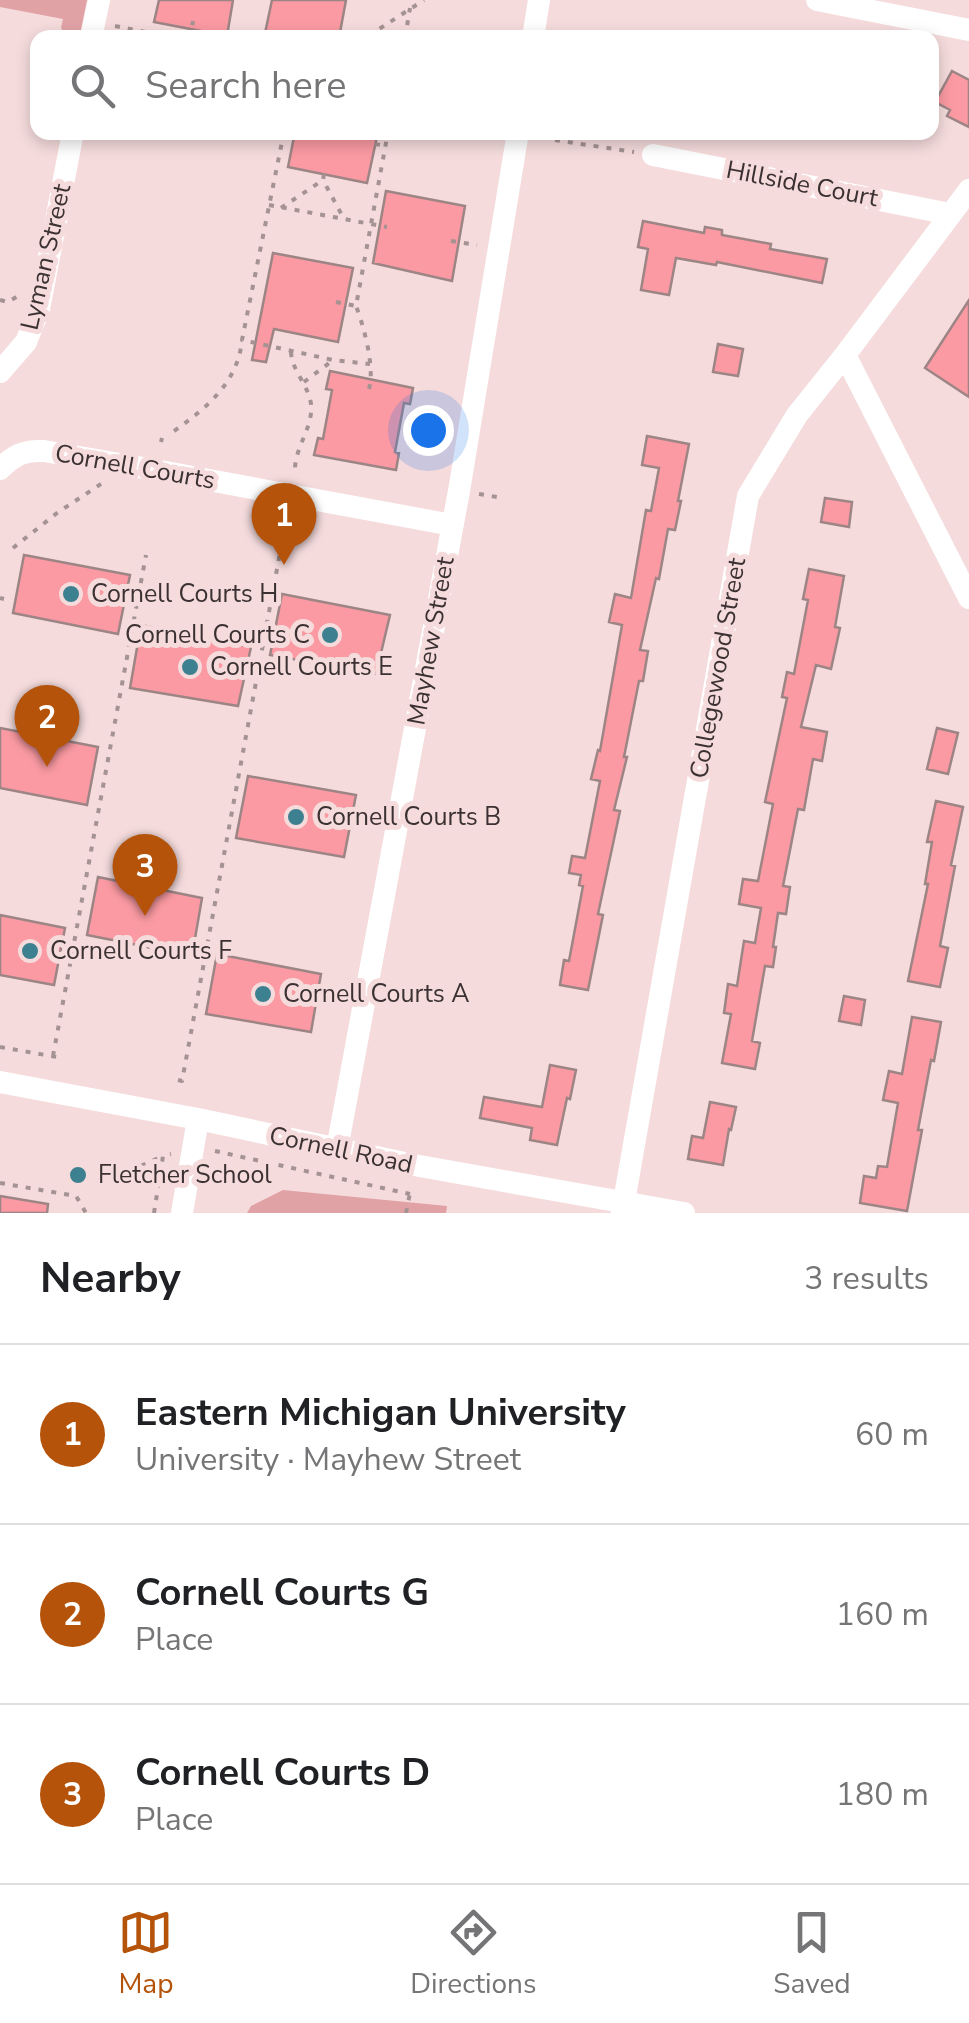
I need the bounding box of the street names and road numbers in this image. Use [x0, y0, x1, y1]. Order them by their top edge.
street label: Hillside Court [723, 153, 881, 215]
street label: Lyman Street [13, 180, 79, 333]
street label: Cornell Courts [52, 436, 218, 498]
street label: Mayhew Street [399, 554, 463, 728]
street label: Collegewood Street [682, 555, 754, 781]
street label: Cornell Road [266, 1118, 416, 1182]

